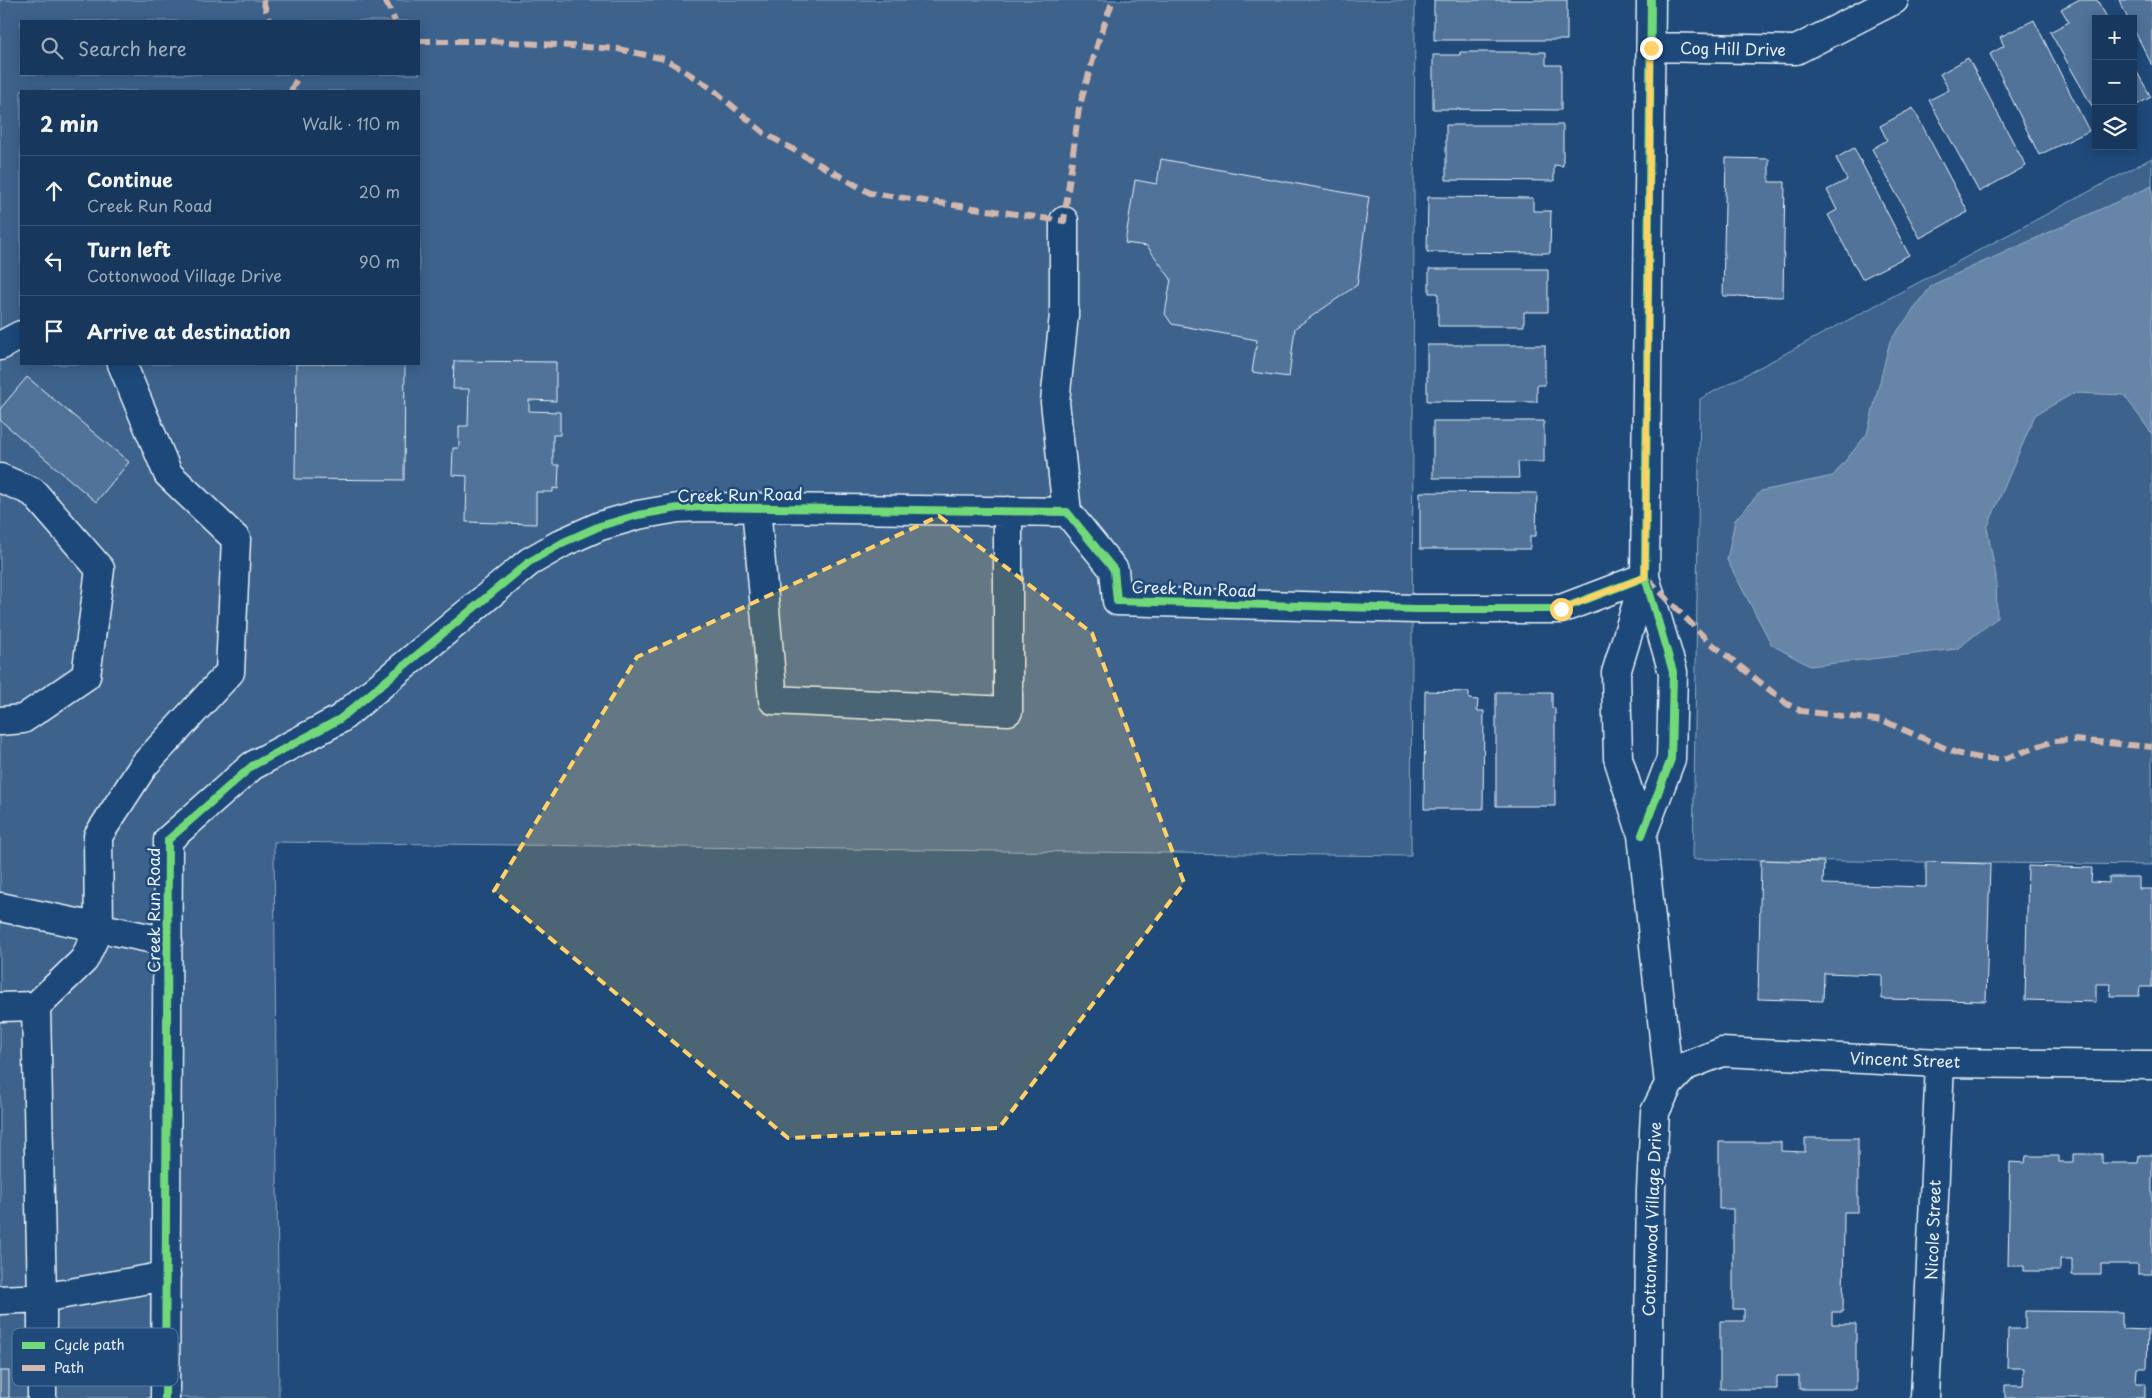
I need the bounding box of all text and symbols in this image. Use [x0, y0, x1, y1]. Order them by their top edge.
map controls [2092, 15, 2137, 150]
button: + [2092, 15, 2137, 60]
search box [20, 20, 420, 75]
icon: search [38, 34, 66, 62]
text: Search here [78, 34, 187, 62]
street label: Cog Hill Drive [1680, 35, 1786, 61]
route end [1640, 37, 1663, 60]
button: − [2092, 60, 2137, 105]
button: layers [2092, 105, 2137, 150]
text: 2 min [40, 107, 99, 139]
text: Walk · 110 m [302, 111, 400, 135]
text: Continue [87, 165, 173, 193]
icon: ahead [40, 177, 68, 205]
text: 20 m [359, 179, 400, 203]
text: Creek Run Road [87, 193, 212, 217]
text: Turn left [87, 235, 171, 263]
icon: left [40, 247, 68, 275]
text: 90 m [359, 249, 400, 273]
text: Cottonwood Village Drive [87, 263, 282, 287]
icon: arrive [40, 317, 68, 345]
text: Arrive at destination [87, 317, 291, 345]
street label: Creek Run Road [677, 481, 803, 507]
street label: Creek Run Road [1131, 574, 1257, 602]
route start [1550, 598, 1573, 621]
street label: Creek Run Road [141, 847, 165, 973]
street label: Vincent Street [1849, 1045, 1961, 1073]
street label: Cottonwood Village Drive [1636, 1121, 1666, 1317]
street label: Nicole Street [1918, 1179, 1946, 1281]
legend [12, 1328, 178, 1386]
text: Cycle path [54, 1334, 125, 1355]
text: Path [54, 1357, 84, 1378]

